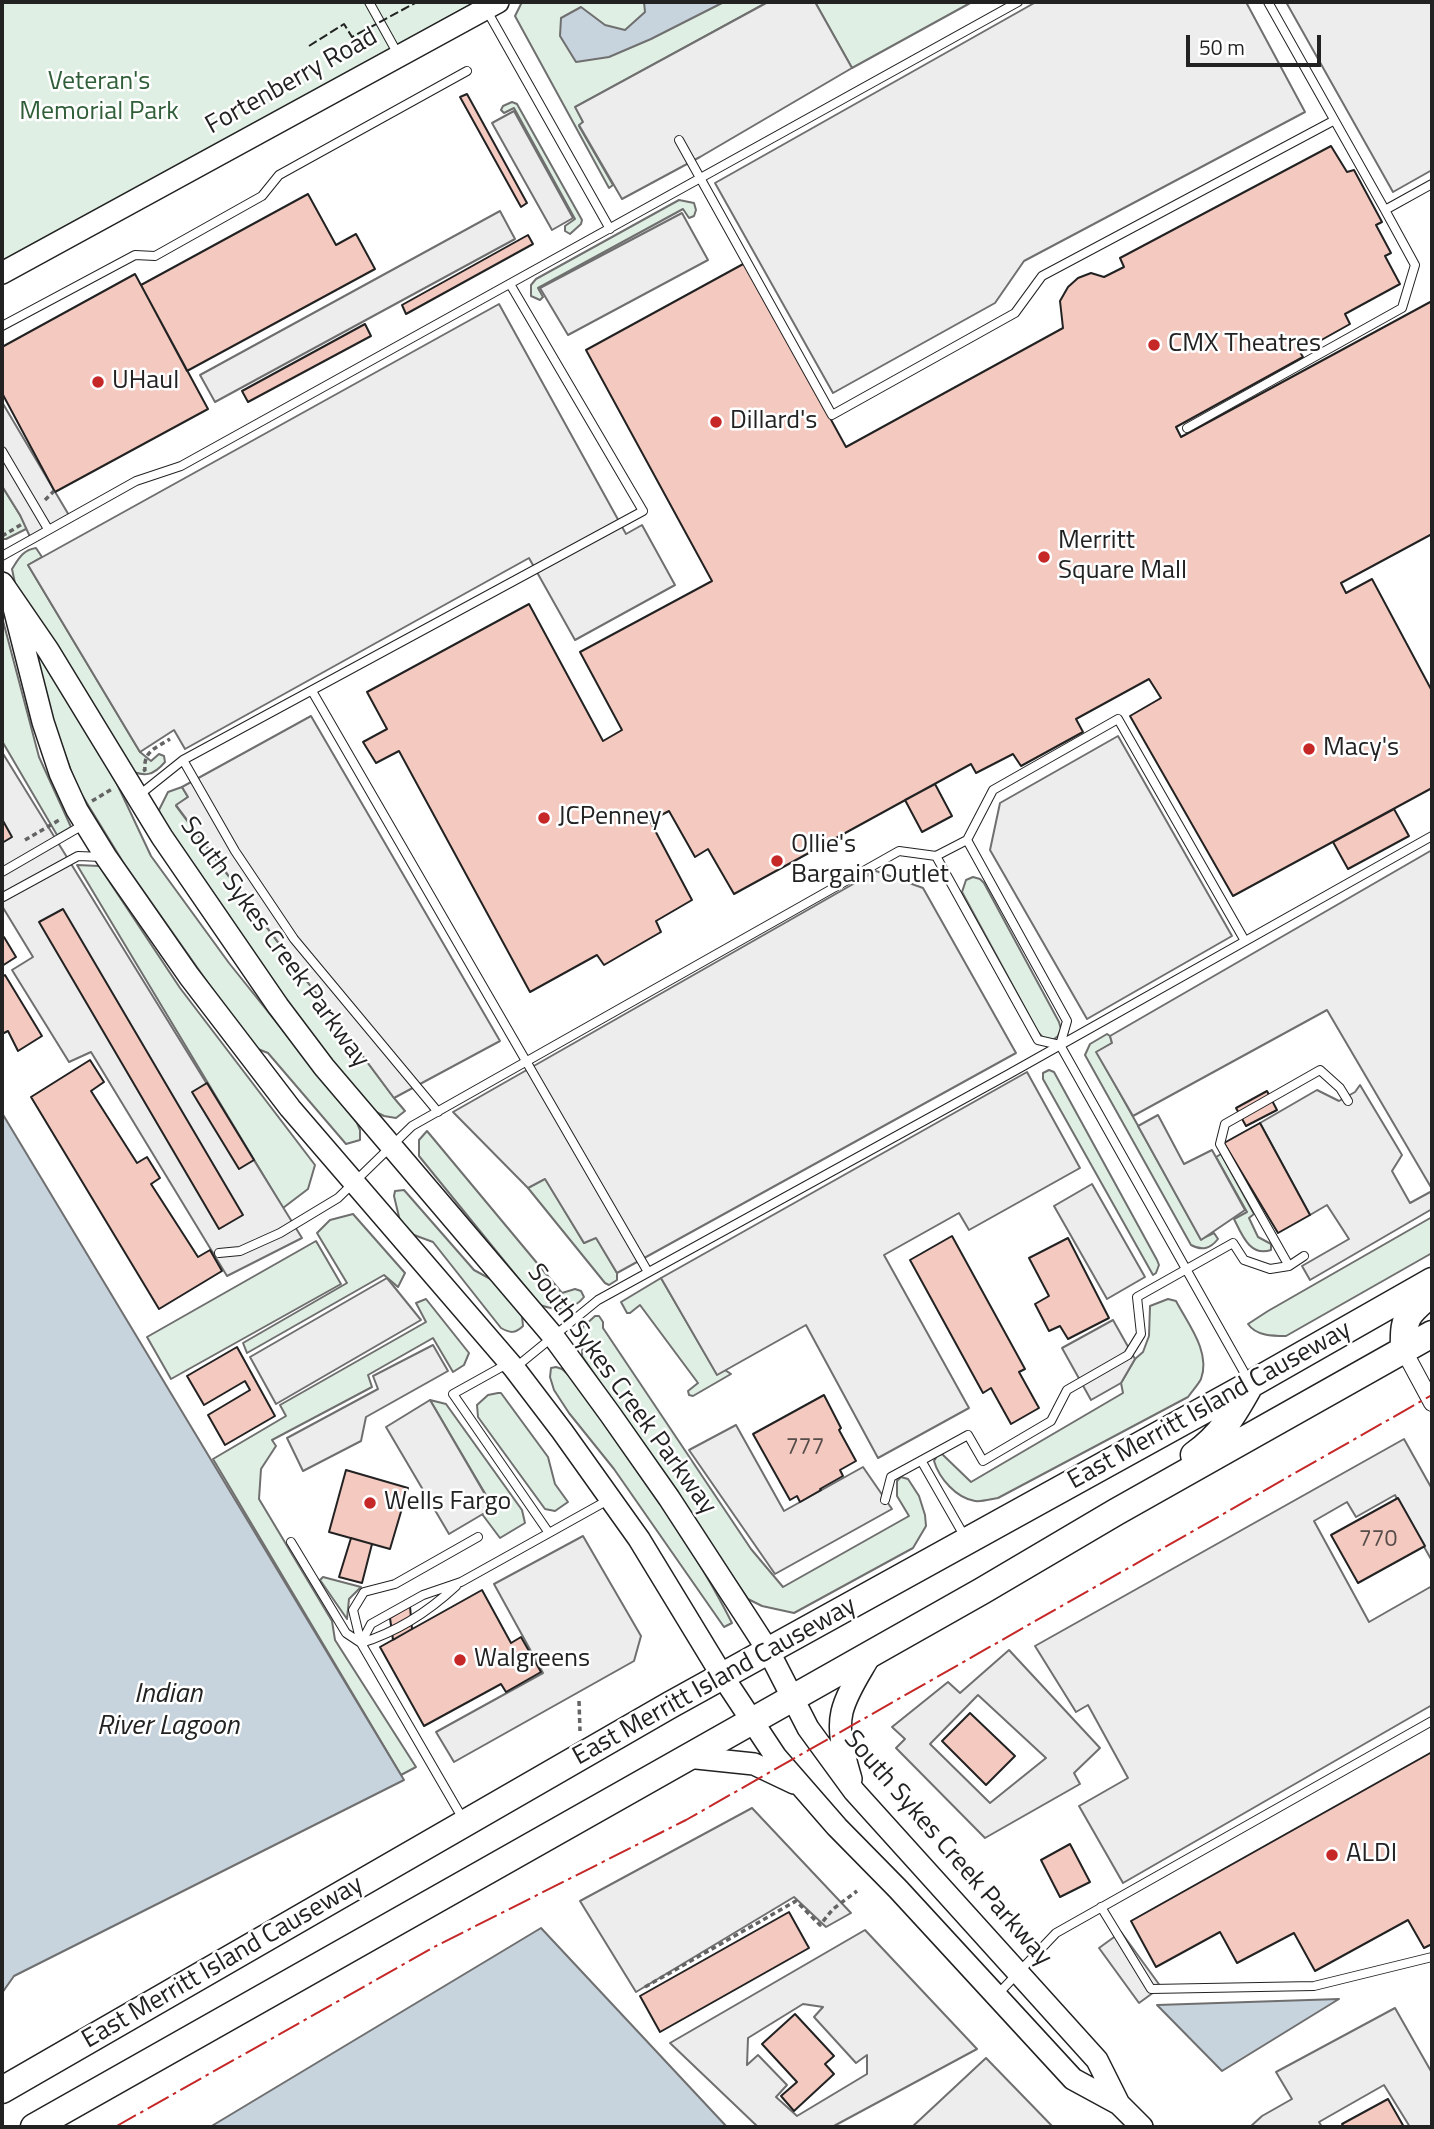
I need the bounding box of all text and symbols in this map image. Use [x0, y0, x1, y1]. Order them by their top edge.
scale bar [1189, 21, 1324, 65]
street label: Fortenberry Road [201, 22, 383, 142]
text: 50 m [1199, 31, 1245, 63]
park label: Veteran's Memorial Park [19, 67, 179, 128]
place label: CMX Theatres [1168, 329, 1321, 361]
marker: CMX Theatres [1146, 337, 1162, 353]
place label: UHaul [112, 366, 179, 398]
marker: UHaul [90, 374, 106, 390]
place label: Dillard's [730, 406, 817, 438]
marker: Dillard's [708, 414, 724, 430]
place label: Merritt Square Mall [1058, 526, 1187, 588]
marker: Merritt Square Mall [1036, 549, 1052, 565]
place label: Macy's [1323, 733, 1399, 765]
marker: Macy's [1301, 741, 1317, 757]
place label: JCPenney [558, 802, 661, 834]
marker: JCPenney [536, 810, 552, 826]
street label: South Sykes Creek Parkway [173, 812, 375, 1074]
place label: Ollie's Bargain Outlet [791, 830, 949, 892]
marker: Ollie's Bargain Outlet [769, 853, 785, 869]
street label: South Sykes Creek Parkway [520, 1259, 722, 1521]
street label: East Merritt Island Causeway [1063, 1315, 1357, 1497]
house number: 777 [786, 1434, 824, 1462]
place label: Wells Fargo [384, 1487, 511, 1519]
marker: Wells Fargo [362, 1495, 378, 1511]
house number: 770 [1359, 1526, 1397, 1554]
street label: East Merritt Island Causeway [568, 1591, 862, 1773]
place label: Walgreens [474, 1644, 590, 1676]
marker: Walgreens [452, 1652, 468, 1668]
water label: Indian River Lagoon [97, 1678, 239, 1744]
street label: South Sykes Creek Parkway [836, 1725, 1058, 1973]
place label: ALDI [1346, 1839, 1397, 1871]
marker: ALDI [1324, 1847, 1340, 1863]
street label: East Merritt Island Causeway [77, 1870, 369, 2056]

